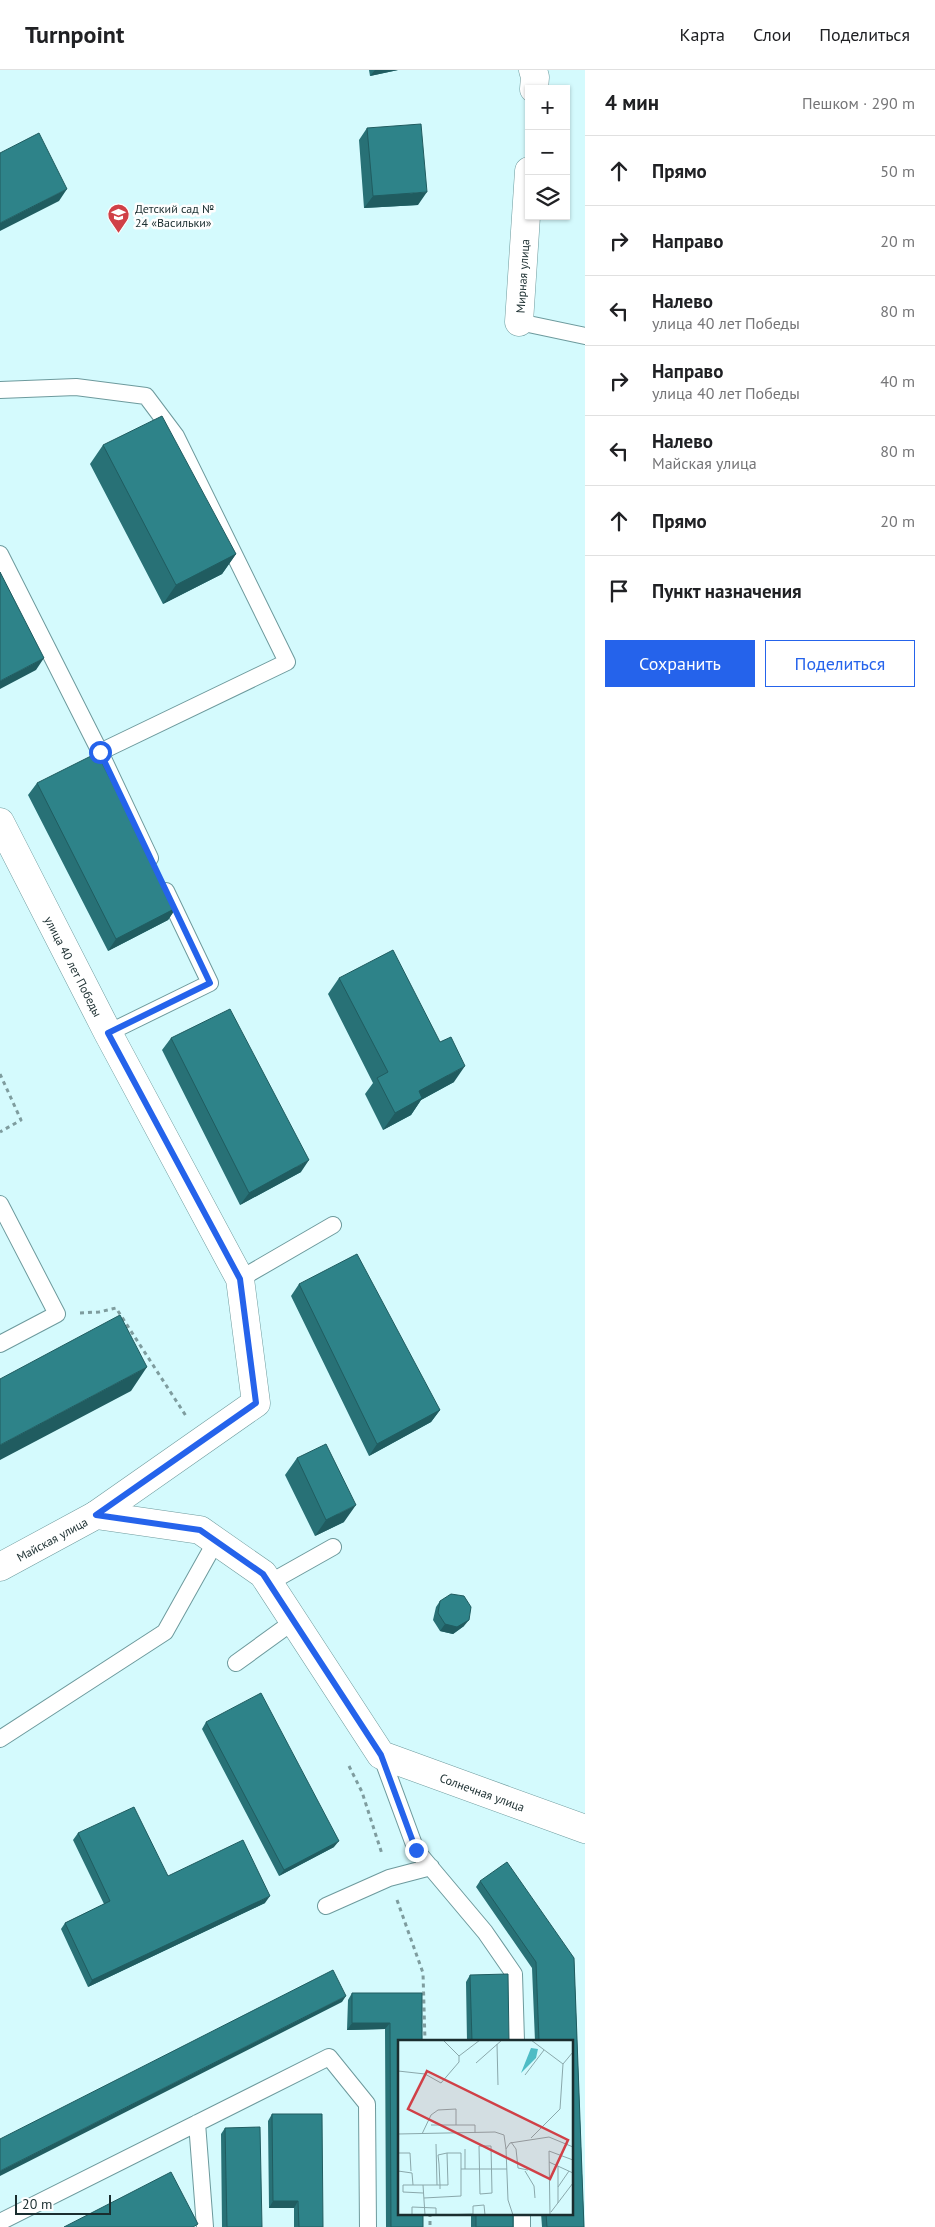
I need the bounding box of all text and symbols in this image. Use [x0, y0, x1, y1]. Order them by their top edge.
text: Turnpoint [25, 19, 124, 50]
text: Карта [680, 23, 725, 46]
text: Слои [753, 23, 791, 46]
text: Поделиться [819, 23, 910, 46]
map controls [525, 85, 570, 220]
button: + [525, 85, 570, 130]
text: 4 мин [605, 89, 659, 116]
text: Пешком · 290 m [802, 93, 915, 113]
button: − [525, 130, 570, 175]
icon: ahead [605, 157, 633, 185]
text: Прямо [652, 159, 707, 183]
text: 50 m [880, 161, 915, 181]
button: layers [525, 175, 570, 220]
place label: Детский сад № 24 «Васильки» [135, 201, 214, 230]
school or university icon: Детский сад № 24 «Васильки» [107, 203, 131, 234]
icon: right [605, 227, 633, 255]
text: Направо [652, 229, 723, 253]
text: 20 m [880, 231, 915, 251]
street label: Мирная улица [512, 238, 532, 314]
text: Налево [652, 289, 713, 313]
icon: left [605, 297, 633, 325]
text: 80 m [880, 301, 915, 321]
text: улица 40 лет Победы [652, 313, 800, 333]
text: Направо [652, 359, 723, 383]
icon: right [605, 367, 633, 395]
text: 40 m [880, 371, 915, 391]
text: улица 40 лет Победы [652, 383, 800, 403]
text: Налево [652, 429, 713, 453]
icon: left [605, 437, 633, 465]
text: 80 m [880, 441, 915, 461]
text: Майская улица [652, 453, 757, 473]
icon: ahead [605, 507, 633, 535]
text: Прямо [652, 509, 707, 533]
text: 20 m [880, 511, 915, 531]
icon: arrive [605, 577, 633, 605]
text: Пункт назначения [652, 579, 802, 603]
button: Сохранить [605, 640, 755, 687]
button: Поделиться [765, 640, 915, 687]
route start [89, 741, 112, 764]
street label: улица 40 лет Победы [42, 913, 106, 1019]
street label: Майская улица [14, 1514, 90, 1564]
street label: Солнечная улица [438, 1769, 527, 1814]
route end [405, 1839, 428, 1862]
inset map [398, 2040, 572, 2214]
scale bar [15, 2192, 111, 2215]
text: 20 m [22, 2195, 52, 2213]

